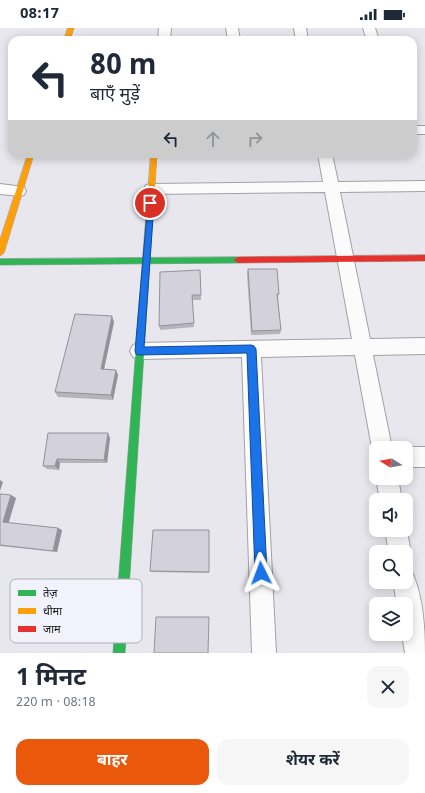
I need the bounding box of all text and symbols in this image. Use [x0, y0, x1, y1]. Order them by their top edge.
text: 08:17 [20, 5, 59, 24]
text: 80 m [90, 49, 156, 85]
icon: left [24, 52, 76, 104]
text: बाएँ मुड़ें [90, 84, 140, 107]
icon: left [160, 128, 182, 150]
icon: ahead [202, 128, 224, 150]
icon: right [244, 128, 266, 150]
pin [133, 186, 167, 220]
icon: arrive [139, 192, 161, 214]
north arrow [369, 441, 413, 485]
map controls [369, 441, 413, 641]
button: sound [369, 493, 413, 537]
button: search [369, 545, 413, 589]
position arrow [240, 552, 282, 594]
legend [10, 579, 142, 643]
text: तेज़ [43, 587, 58, 601]
button: layers [369, 597, 413, 641]
text: धीमा [43, 605, 62, 619]
text: जाम [43, 623, 61, 637]
text: 1 मिनट [16, 663, 86, 695]
button: close [367, 666, 409, 708]
text: 220 m · 08:18 [16, 694, 96, 711]
button: बाहर [16, 739, 209, 785]
button: शेयर करें [217, 739, 409, 785]

